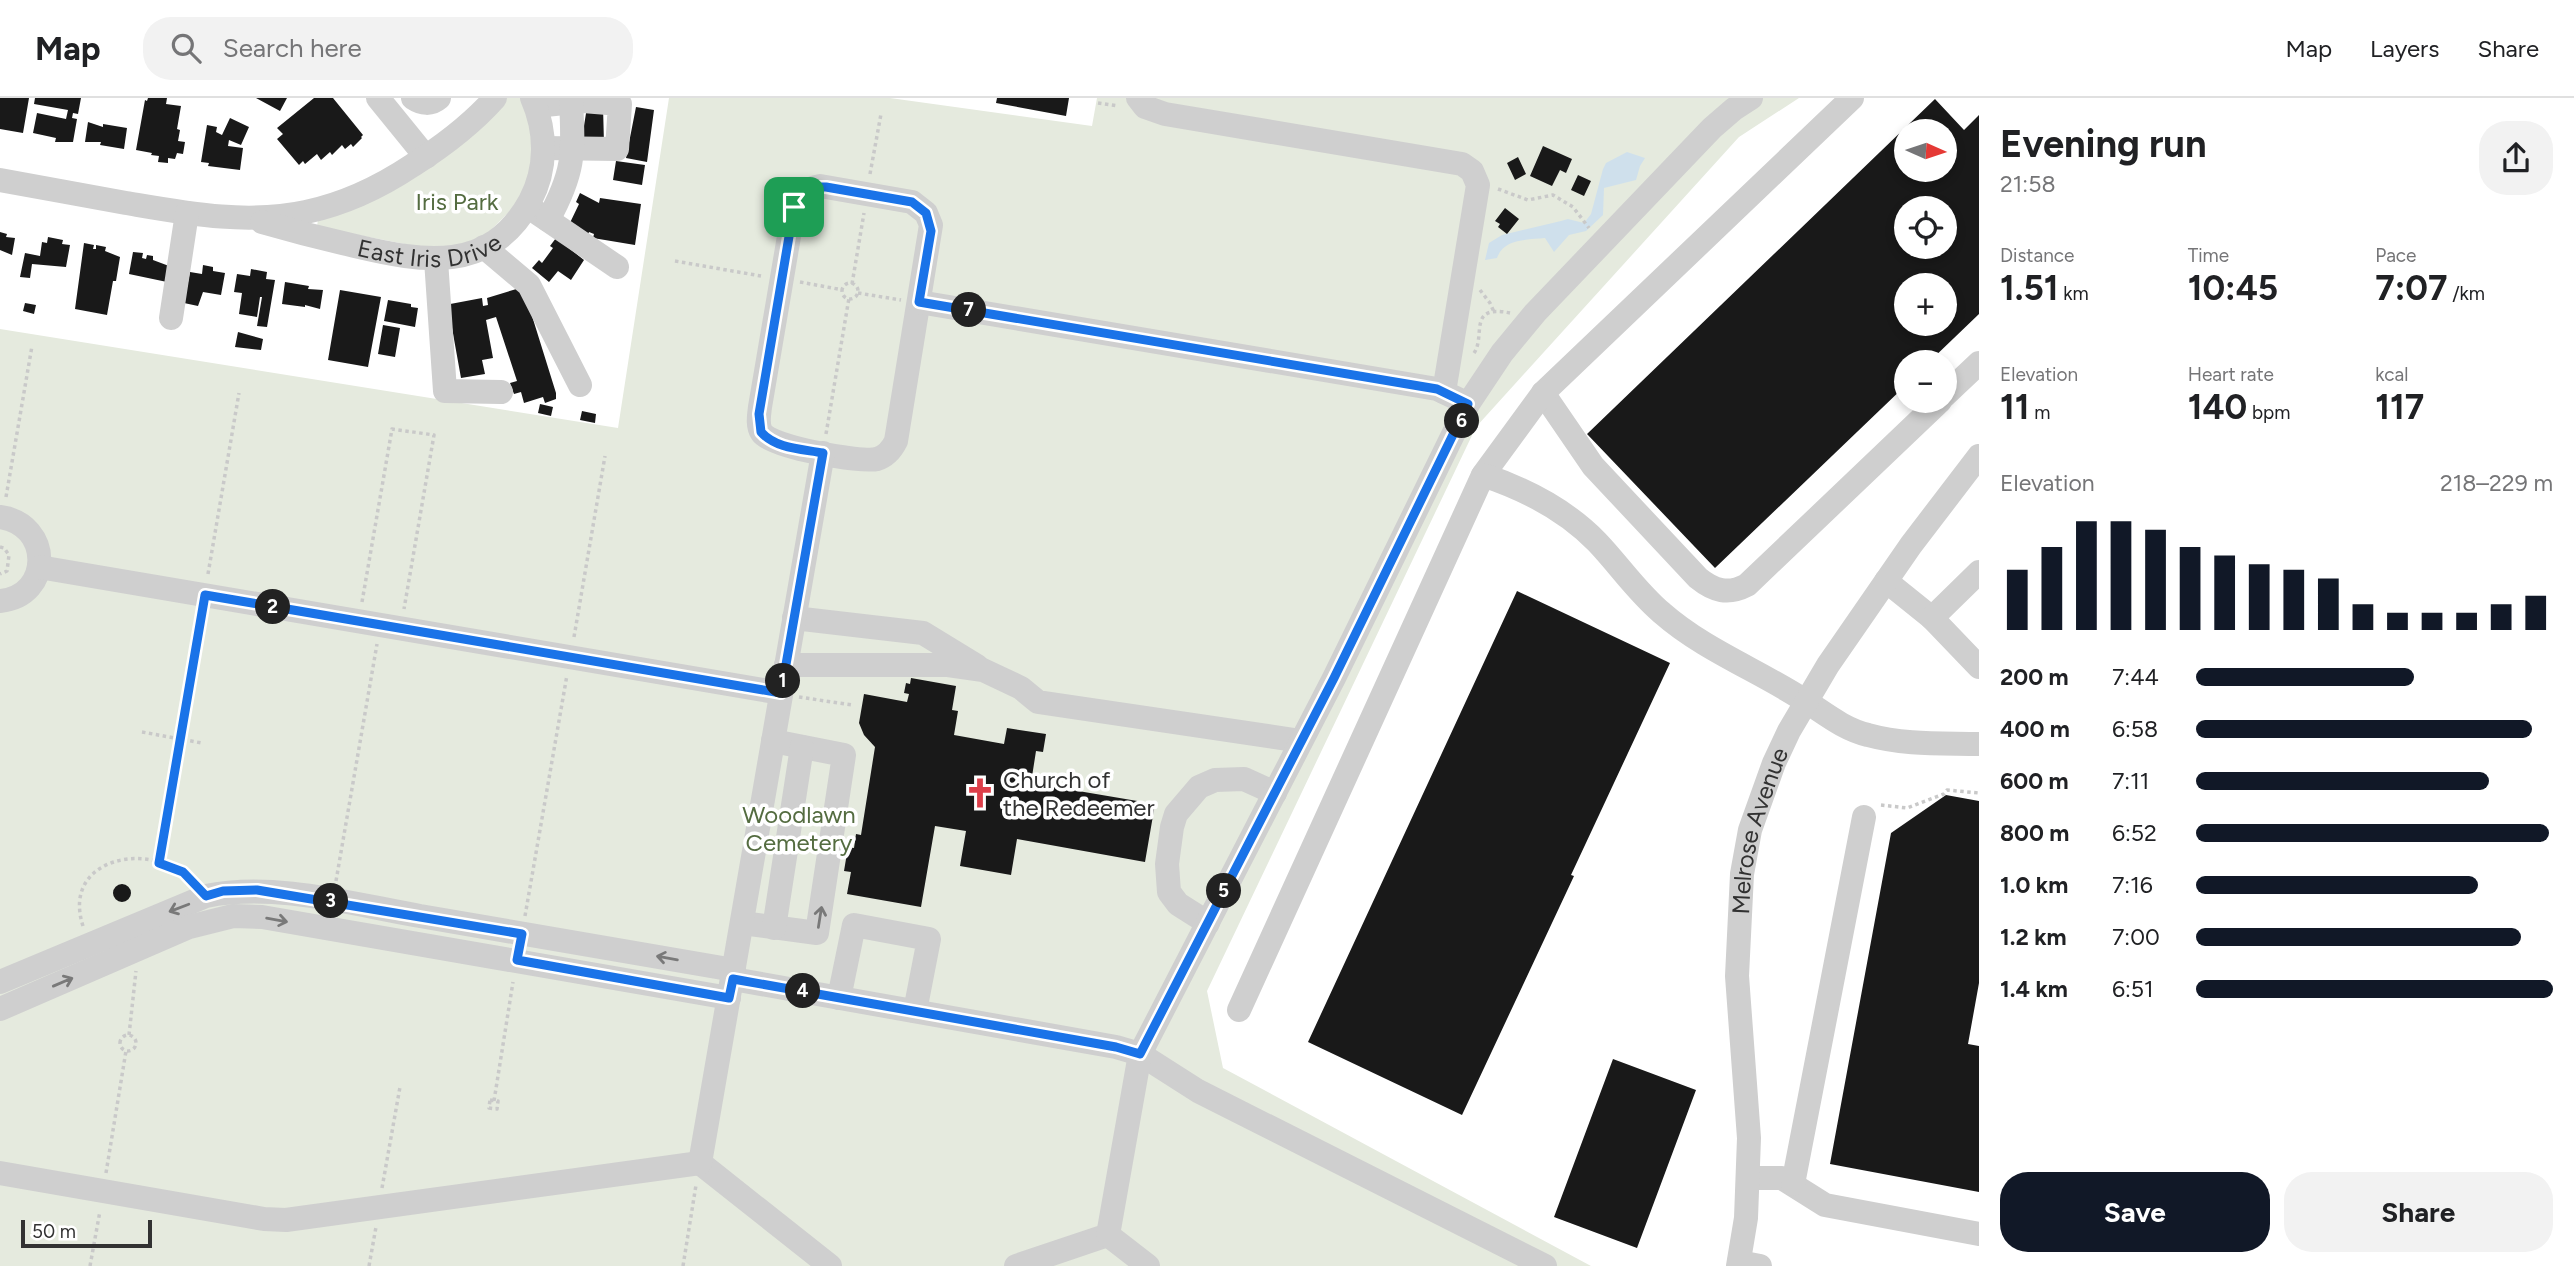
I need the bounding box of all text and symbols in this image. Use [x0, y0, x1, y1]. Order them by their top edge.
search box [143, 17, 633, 80]
text: Map [35, 29, 101, 68]
icon: search [167, 29, 205, 67]
text: Search here [223, 32, 362, 64]
text: Map [2285, 34, 2332, 63]
text: Layers [2370, 34, 2439, 63]
text: Share [2477, 34, 2539, 63]
north arrow [1894, 119, 1956, 182]
map controls [1894, 119, 1957, 413]
text: Evening run [2000, 121, 2207, 167]
button: share [2479, 121, 2553, 195]
text: 21:58 [2000, 170, 2056, 198]
pin [764, 177, 824, 237]
park label: Iris Park [416, 187, 499, 216]
icon: arrive [775, 188, 813, 226]
button: locate [1894, 196, 1957, 259]
street label: East Iris Drive [355, 227, 507, 273]
text: Distance [2000, 244, 2074, 267]
text: Time [2188, 244, 2229, 267]
text: Pace [2375, 244, 2416, 267]
text: 1.51 [2000, 267, 2059, 309]
text: 10:45 [2188, 267, 2278, 309]
text: 7:07 [2375, 267, 2447, 309]
button: + [1894, 273, 1957, 336]
text: km [2059, 282, 2089, 305]
text: /km [2447, 282, 2485, 305]
pin: 7 [951, 292, 986, 328]
text: 7 [963, 298, 974, 321]
button: − [1894, 350, 1957, 413]
text: Elevation [2000, 363, 2078, 386]
text: Heart rate [2188, 363, 2274, 386]
text: kcal [2375, 363, 2409, 386]
text: 11 [2000, 386, 2030, 428]
text: 140 [2188, 386, 2247, 428]
text: 117 [2375, 386, 2424, 428]
text: m [2030, 401, 2050, 424]
text: bpm [2247, 401, 2291, 424]
pin: 6 [1444, 404, 1480, 438]
text: 6 [1456, 409, 1467, 432]
text: Elevation [2000, 469, 2095, 497]
text: 218–229 m [2440, 469, 2553, 497]
pin: 2 [256, 589, 290, 624]
text: 2 [267, 595, 278, 618]
text: 200 m [2000, 663, 2069, 691]
text: 7:44 [2112, 663, 2159, 691]
pin: 1 [766, 664, 800, 698]
text: 1 [778, 669, 787, 692]
text: 400 m [2000, 715, 2070, 743]
text: 6:58 [2112, 715, 2158, 743]
street label: Melrose Avenue [1726, 742, 1794, 915]
place label: Church of the Redeemer [1003, 765, 1155, 822]
text: 600 m [2000, 767, 2069, 795]
text: 7:11 [2112, 767, 2149, 795]
church icon: Church of the Redeemer [963, 776, 997, 810]
park label: Woodlawn Cemetery [742, 800, 856, 857]
text: 800 m [2000, 819, 2069, 847]
text: 6:52 [2112, 819, 2157, 847]
text: 1.0 km [2000, 871, 2068, 899]
text: 7:16 [2112, 871, 2153, 899]
pin: 5 [1206, 874, 1242, 908]
text: 5 [1218, 879, 1229, 902]
pin: 3 [314, 884, 348, 918]
text: 3 [325, 889, 336, 912]
one-way arrow [168, 902, 190, 915]
one-way arrow [813, 906, 826, 929]
one-way arrow [265, 914, 288, 927]
text: 1.2 km [2000, 923, 2067, 951]
text: 7:00 [2112, 923, 2160, 951]
one-way arrow [656, 951, 679, 964]
pin: 4 [786, 974, 820, 1008]
one-way arrow [51, 975, 73, 988]
text: 1.4 km [2000, 975, 2068, 1003]
text: 6:51 [2112, 975, 2154, 1003]
text: 4 [796, 979, 809, 1002]
button: Save [2000, 1172, 2270, 1252]
button: Share [2284, 1172, 2553, 1252]
scale bar [21, 1217, 152, 1249]
text: 50 m [32, 1220, 76, 1243]

